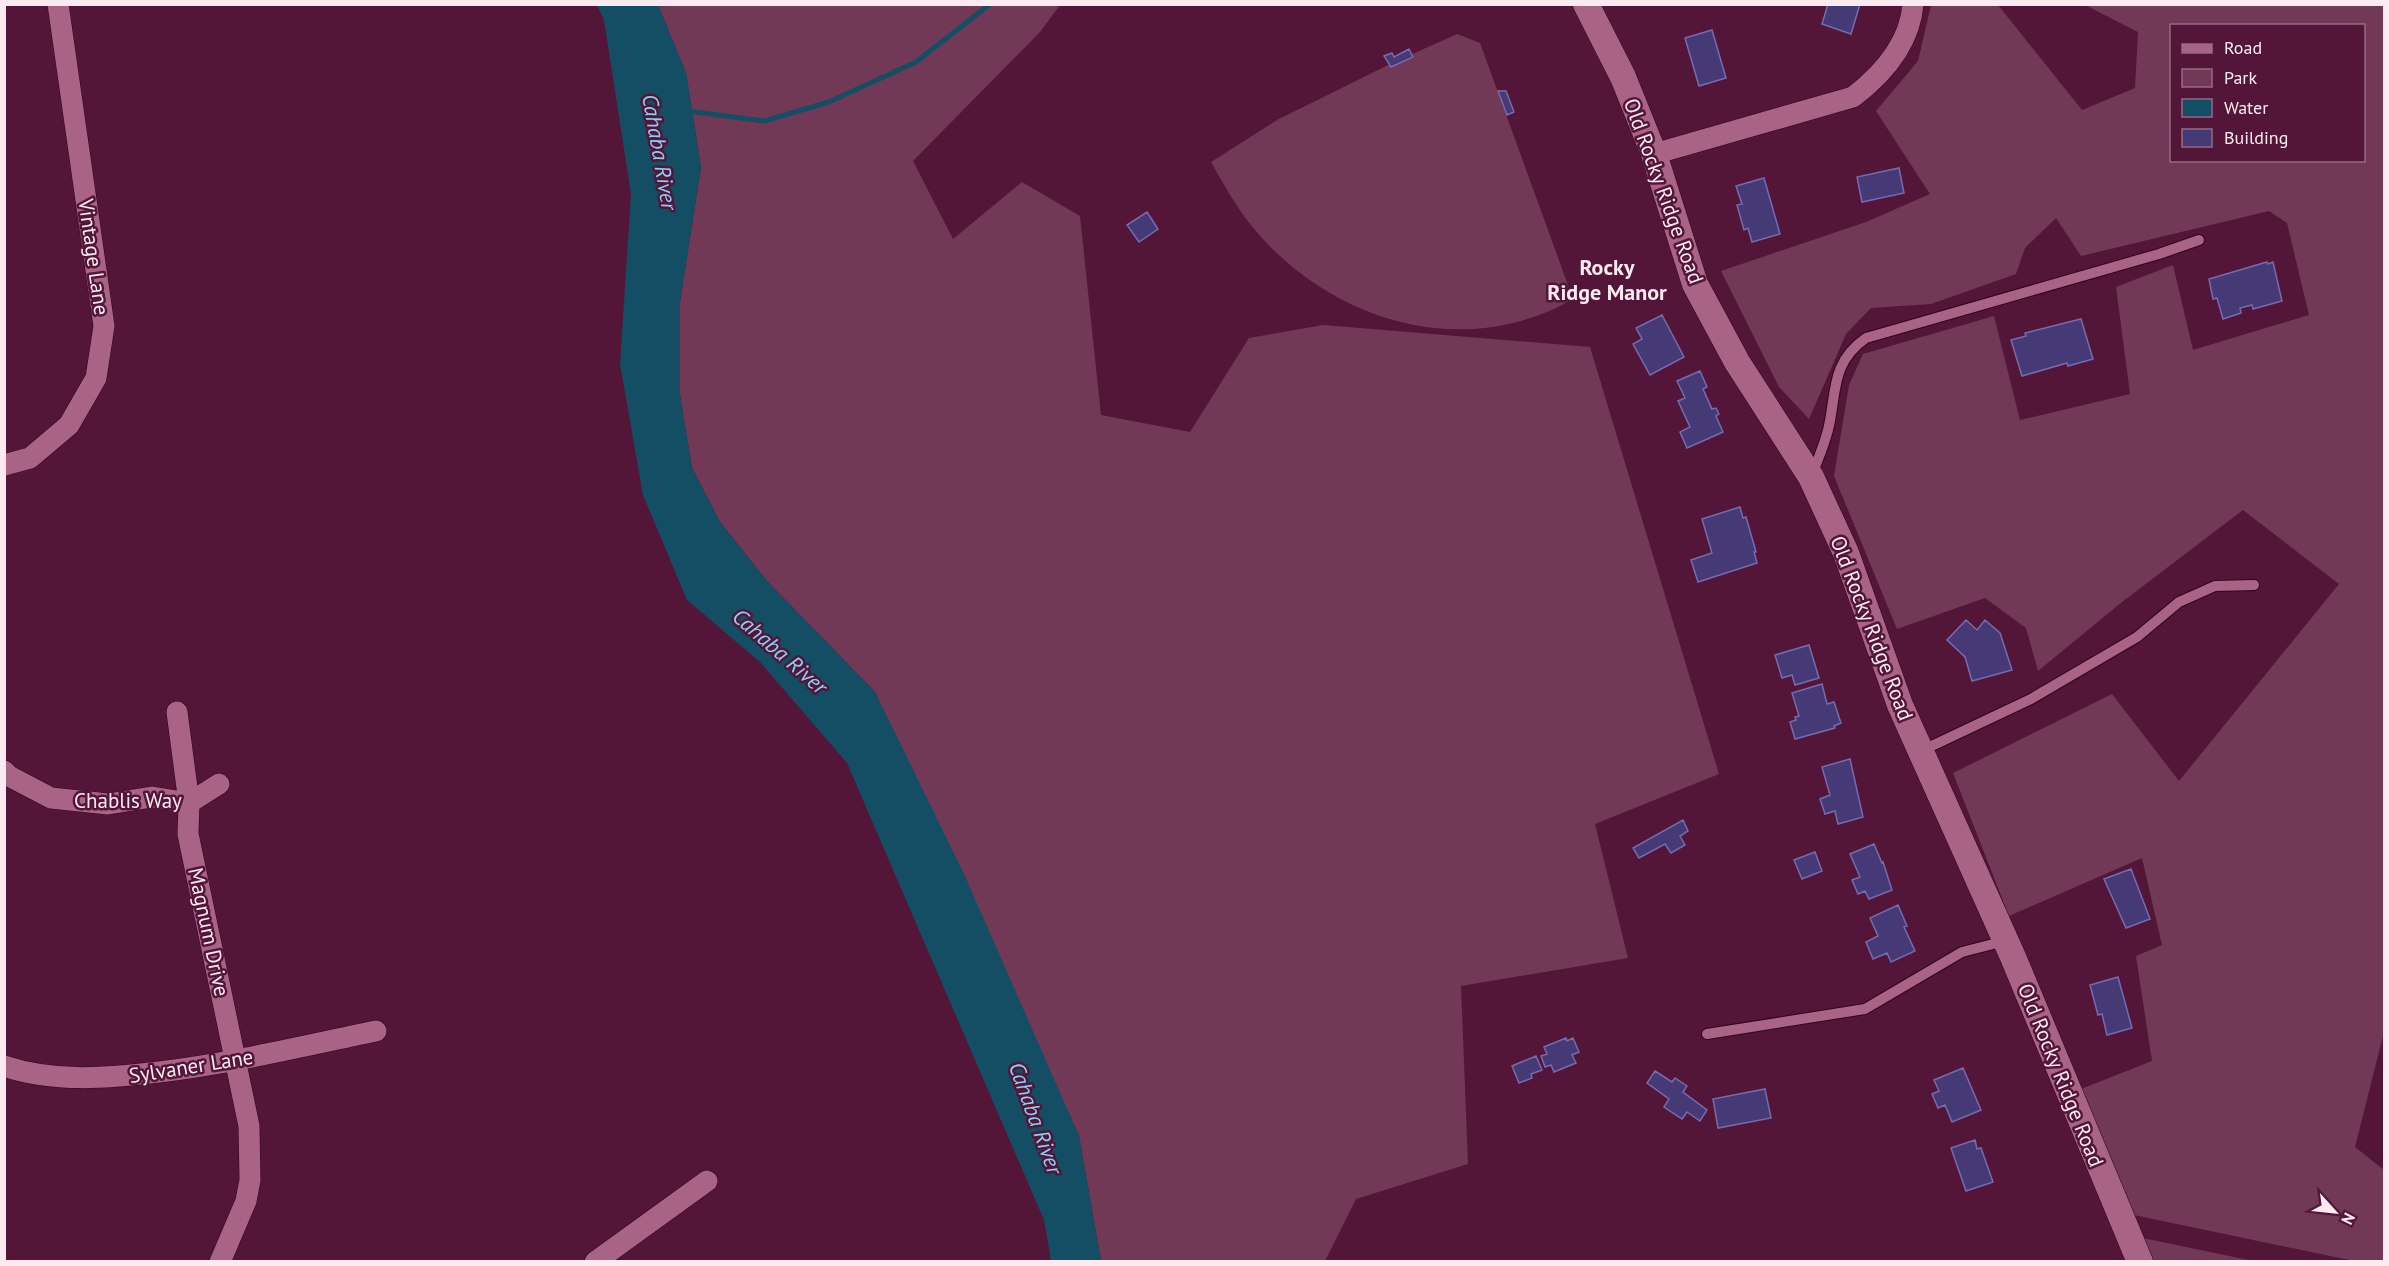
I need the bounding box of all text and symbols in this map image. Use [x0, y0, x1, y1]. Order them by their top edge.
legend [2170, 24, 2365, 162]
text: Road [2224, 36, 2262, 59]
text: Park [2224, 66, 2257, 89]
water label: Cahaba River [636, 92, 684, 214]
street label: Old Rocky Ridge Road [1618, 94, 1710, 288]
text: Water [2224, 96, 2268, 119]
text: Building [2224, 126, 2288, 149]
street label: Vintage Lane [72, 196, 116, 317]
district label: Rocky Ridge Manor [1547, 253, 1667, 306]
street label: Old Rocky Ridge Road [1824, 532, 1920, 724]
water label: Cahaba River [727, 602, 835, 701]
street label: Chablis Way [74, 787, 182, 814]
street label: Magnum Drive [182, 865, 236, 999]
street label: Old Rocky Ridge Road [2012, 979, 2110, 1171]
street label: Sylvaner Lane [127, 1043, 255, 1089]
water label: Cahaba River [1003, 1058, 1070, 1179]
north arrow [2305, 1182, 2365, 1242]
text: N [2337, 1210, 2360, 1228]

